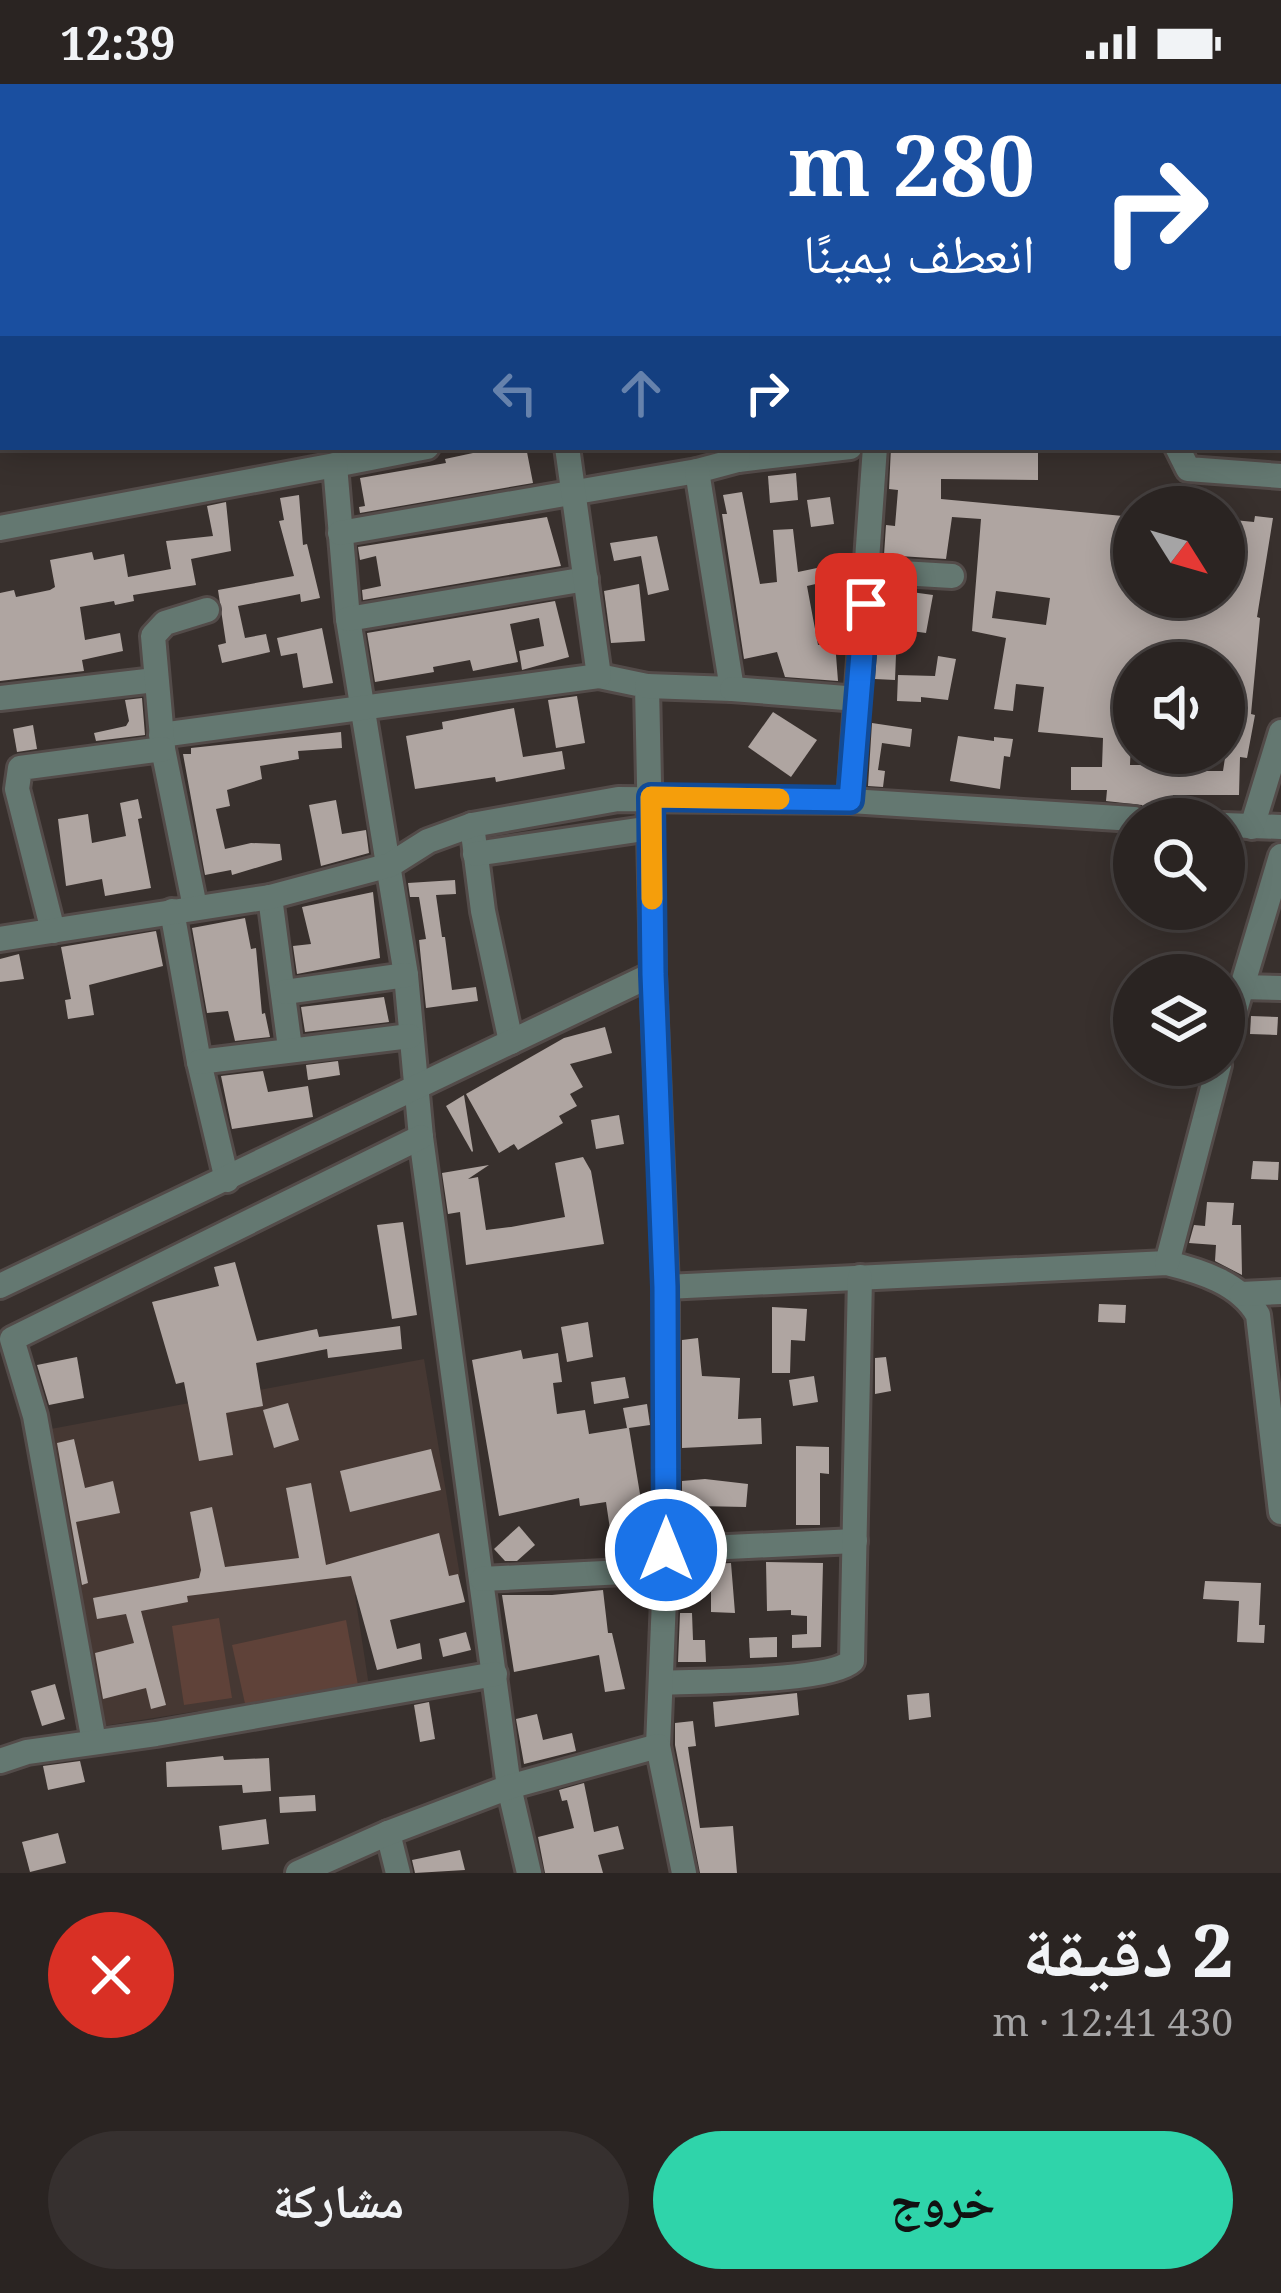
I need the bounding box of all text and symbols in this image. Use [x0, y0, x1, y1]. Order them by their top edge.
text: 12:39 [60, 12, 175, 73]
text: 280 m [788, 106, 1035, 221]
icon: right [1077, 132, 1233, 288]
text: انعطف يمينًا [803, 215, 1035, 289]
icon: left [482, 360, 548, 426]
icon: ahead [608, 360, 674, 426]
icon: right [734, 360, 800, 426]
north arrow [1113, 486, 1245, 618]
map controls [1113, 486, 1245, 1086]
pin [815, 553, 917, 655]
icon: arrive [833, 571, 899, 637]
button: sound [1113, 642, 1245, 774]
button: search [1113, 798, 1245, 930]
button: layers [1113, 954, 1245, 1086]
position arrow [603, 1487, 729, 1613]
text: 2 دقيقة [1022, 1900, 1233, 1998]
button: close [48, 1912, 174, 2038]
text: 430 m · 12:41 [992, 1994, 1233, 2047]
button: مشاركة [48, 2131, 629, 2269]
button: خروج [653, 2131, 1233, 2269]

